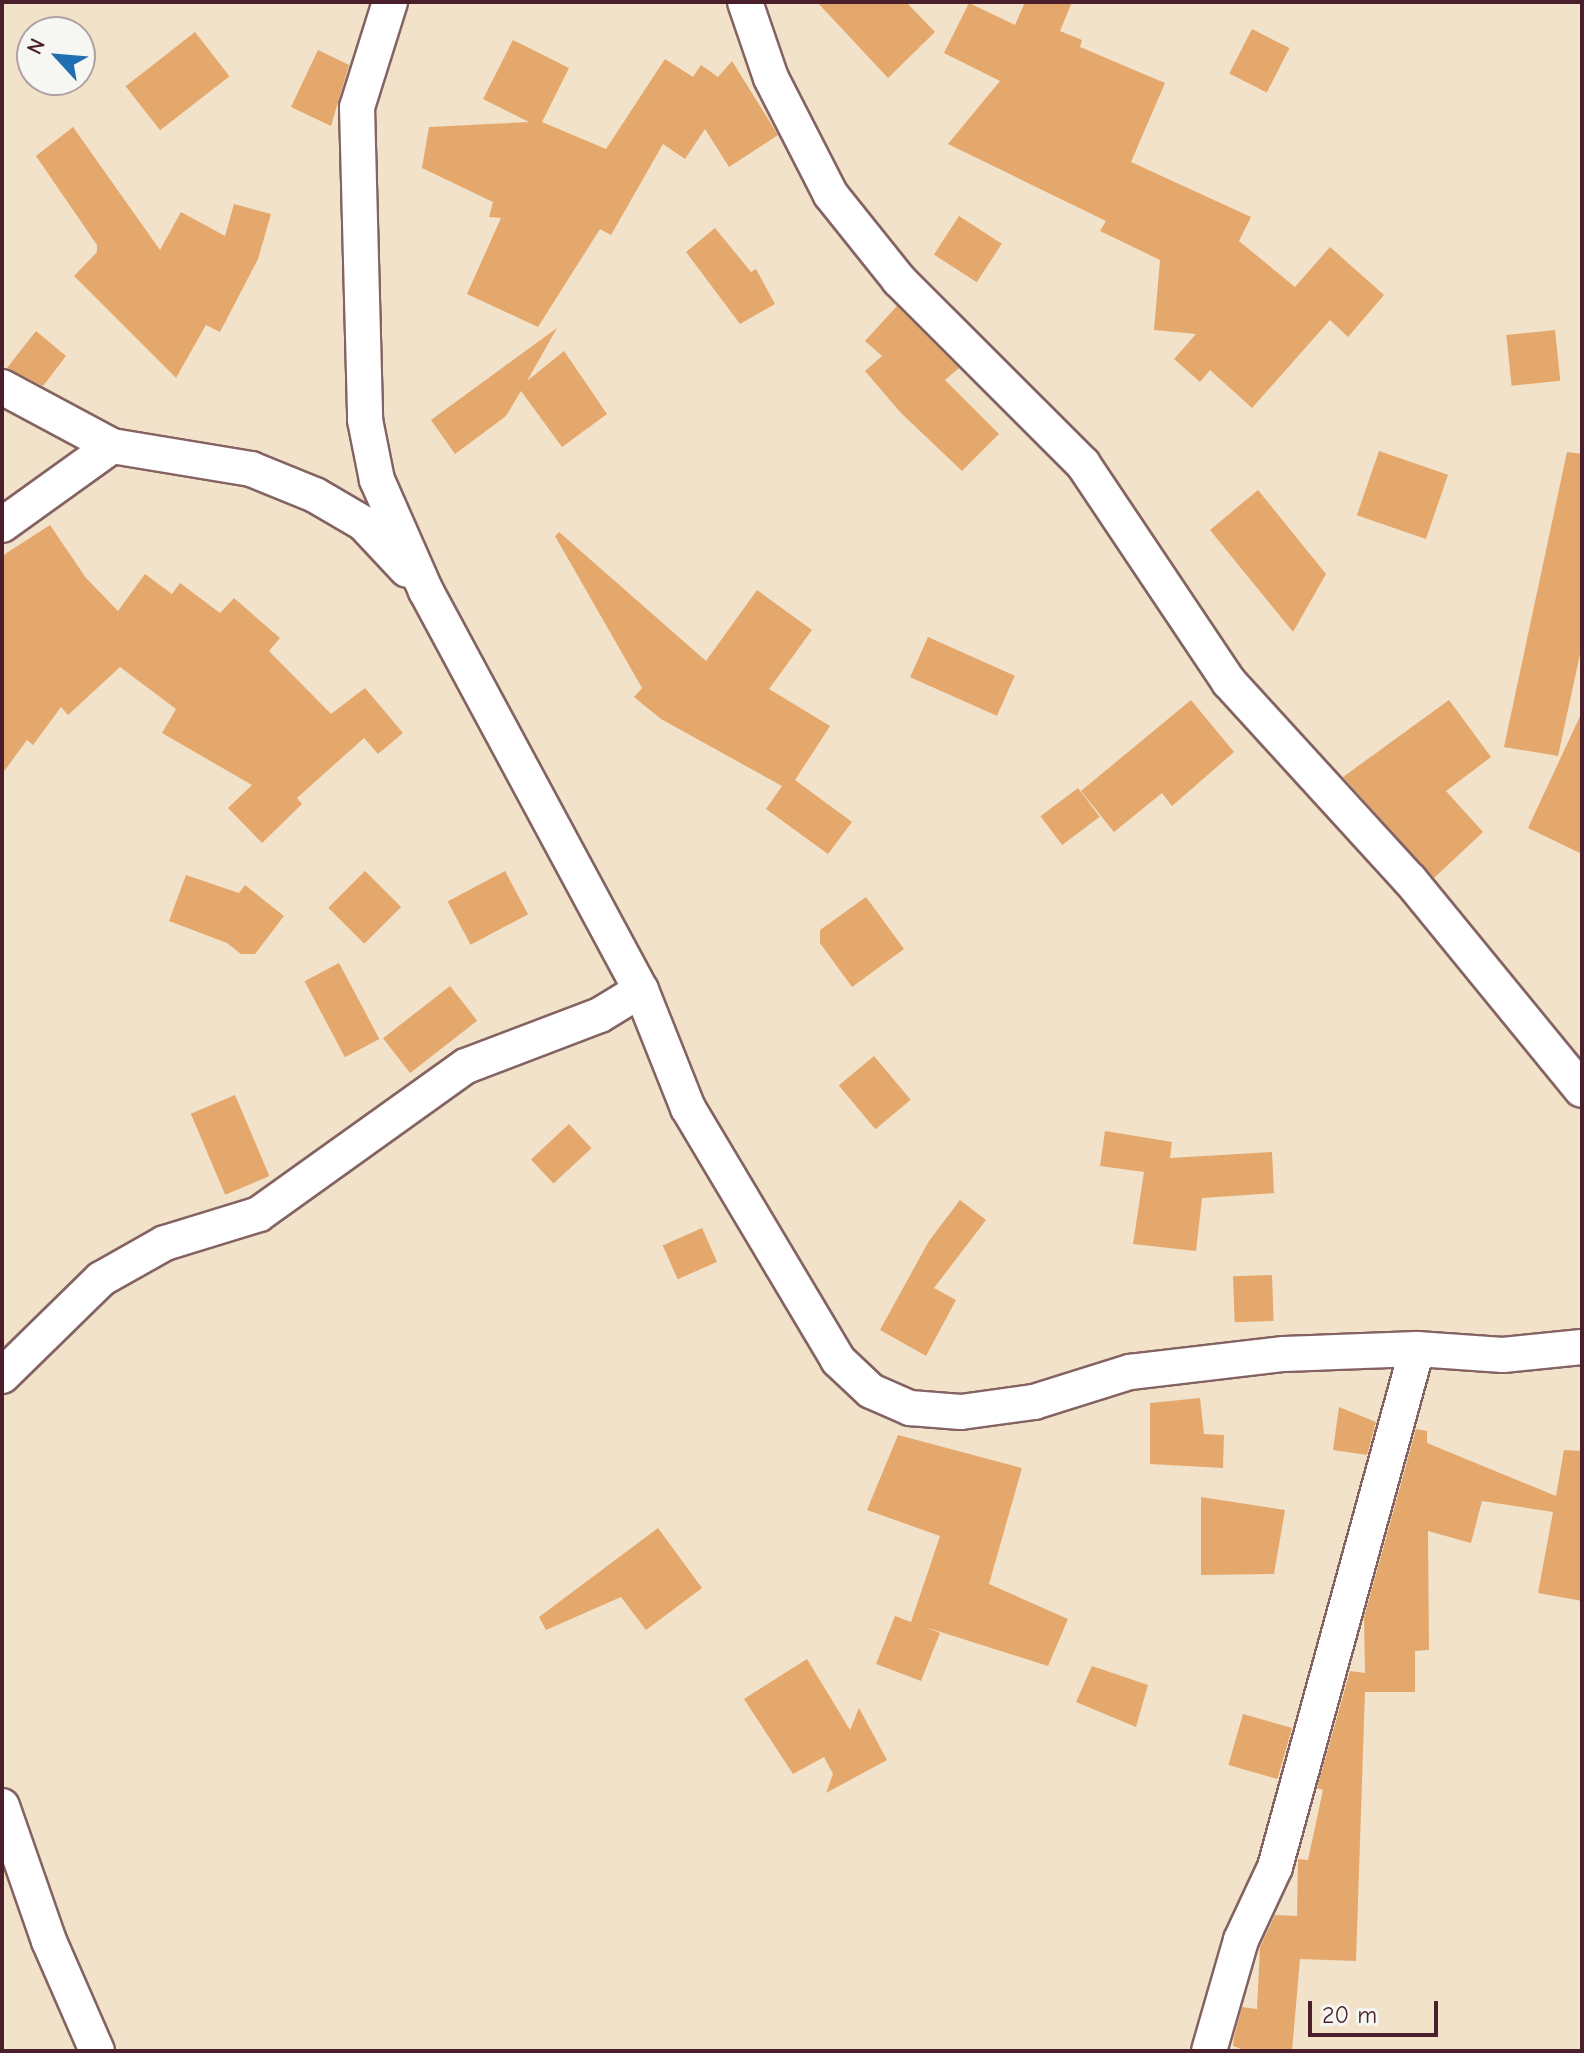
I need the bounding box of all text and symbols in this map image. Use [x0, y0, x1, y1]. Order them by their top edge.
north arrow [16, 16, 96, 96]
text: N [21, 34, 51, 59]
scale bar [1312, 1985, 1442, 2035]
text: 20 m [1322, 2001, 1377, 2029]

